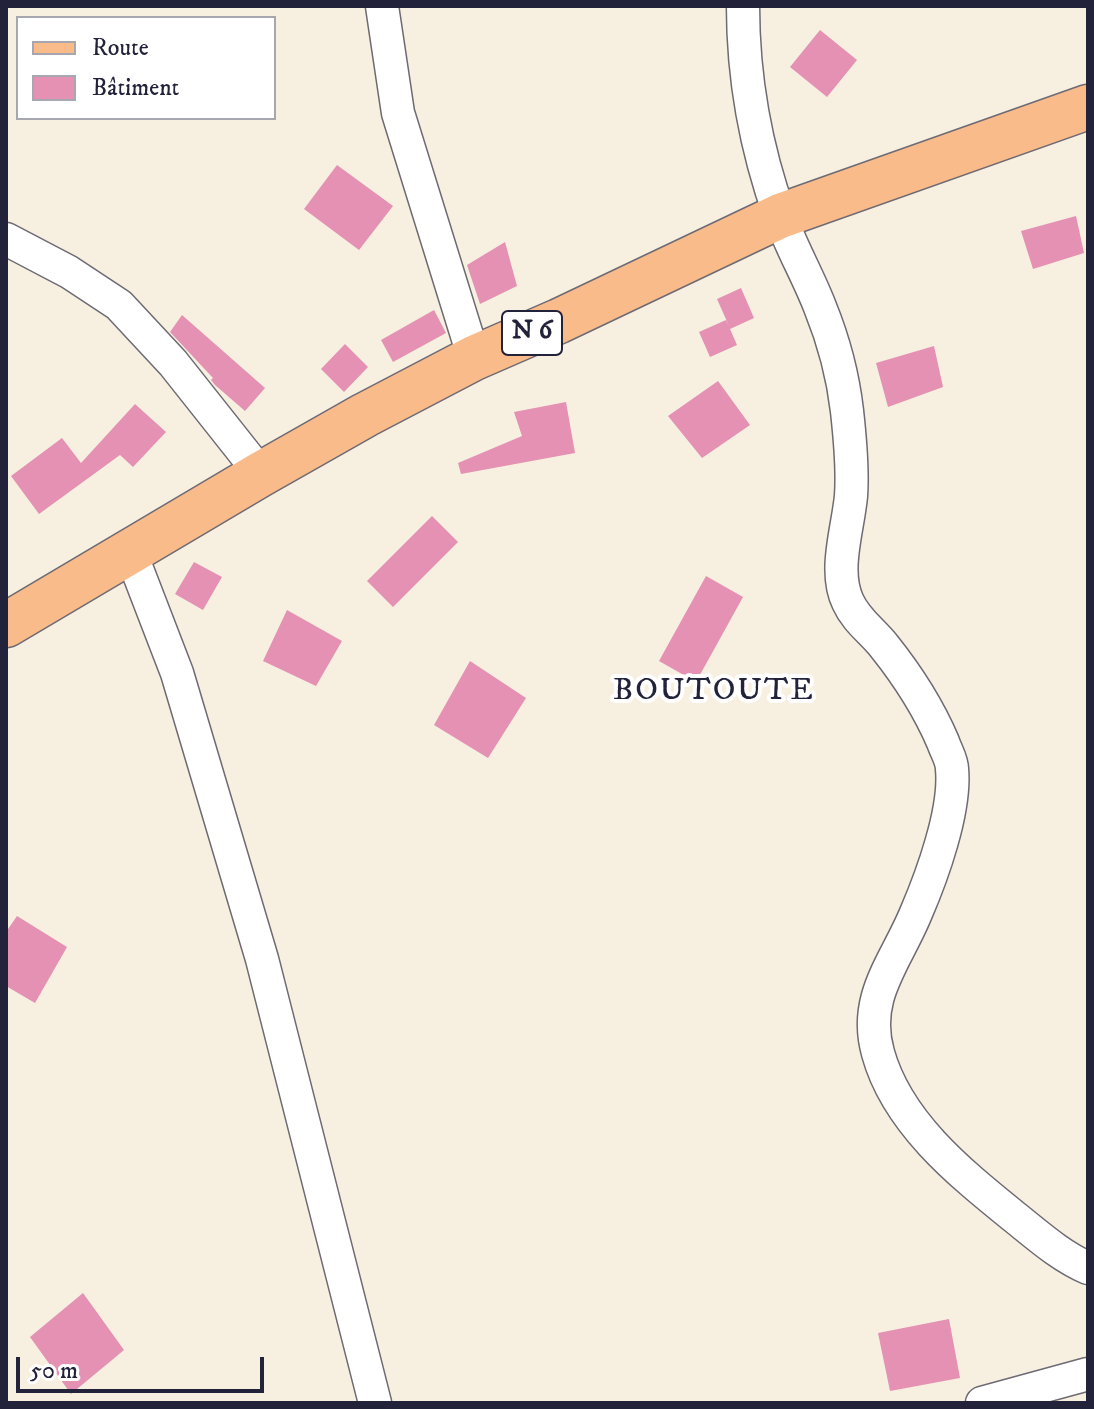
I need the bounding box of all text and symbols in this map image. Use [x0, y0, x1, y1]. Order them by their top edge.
legend [16, 16, 276, 120]
text: Route [92, 33, 149, 63]
text: Bâtiment [92, 73, 179, 103]
road number: N 6 [502, 311, 562, 355]
district label: BOUTOUTE [613, 673, 815, 711]
scale bar [20, 1341, 268, 1391]
text: 50 m [30, 1356, 78, 1386]

